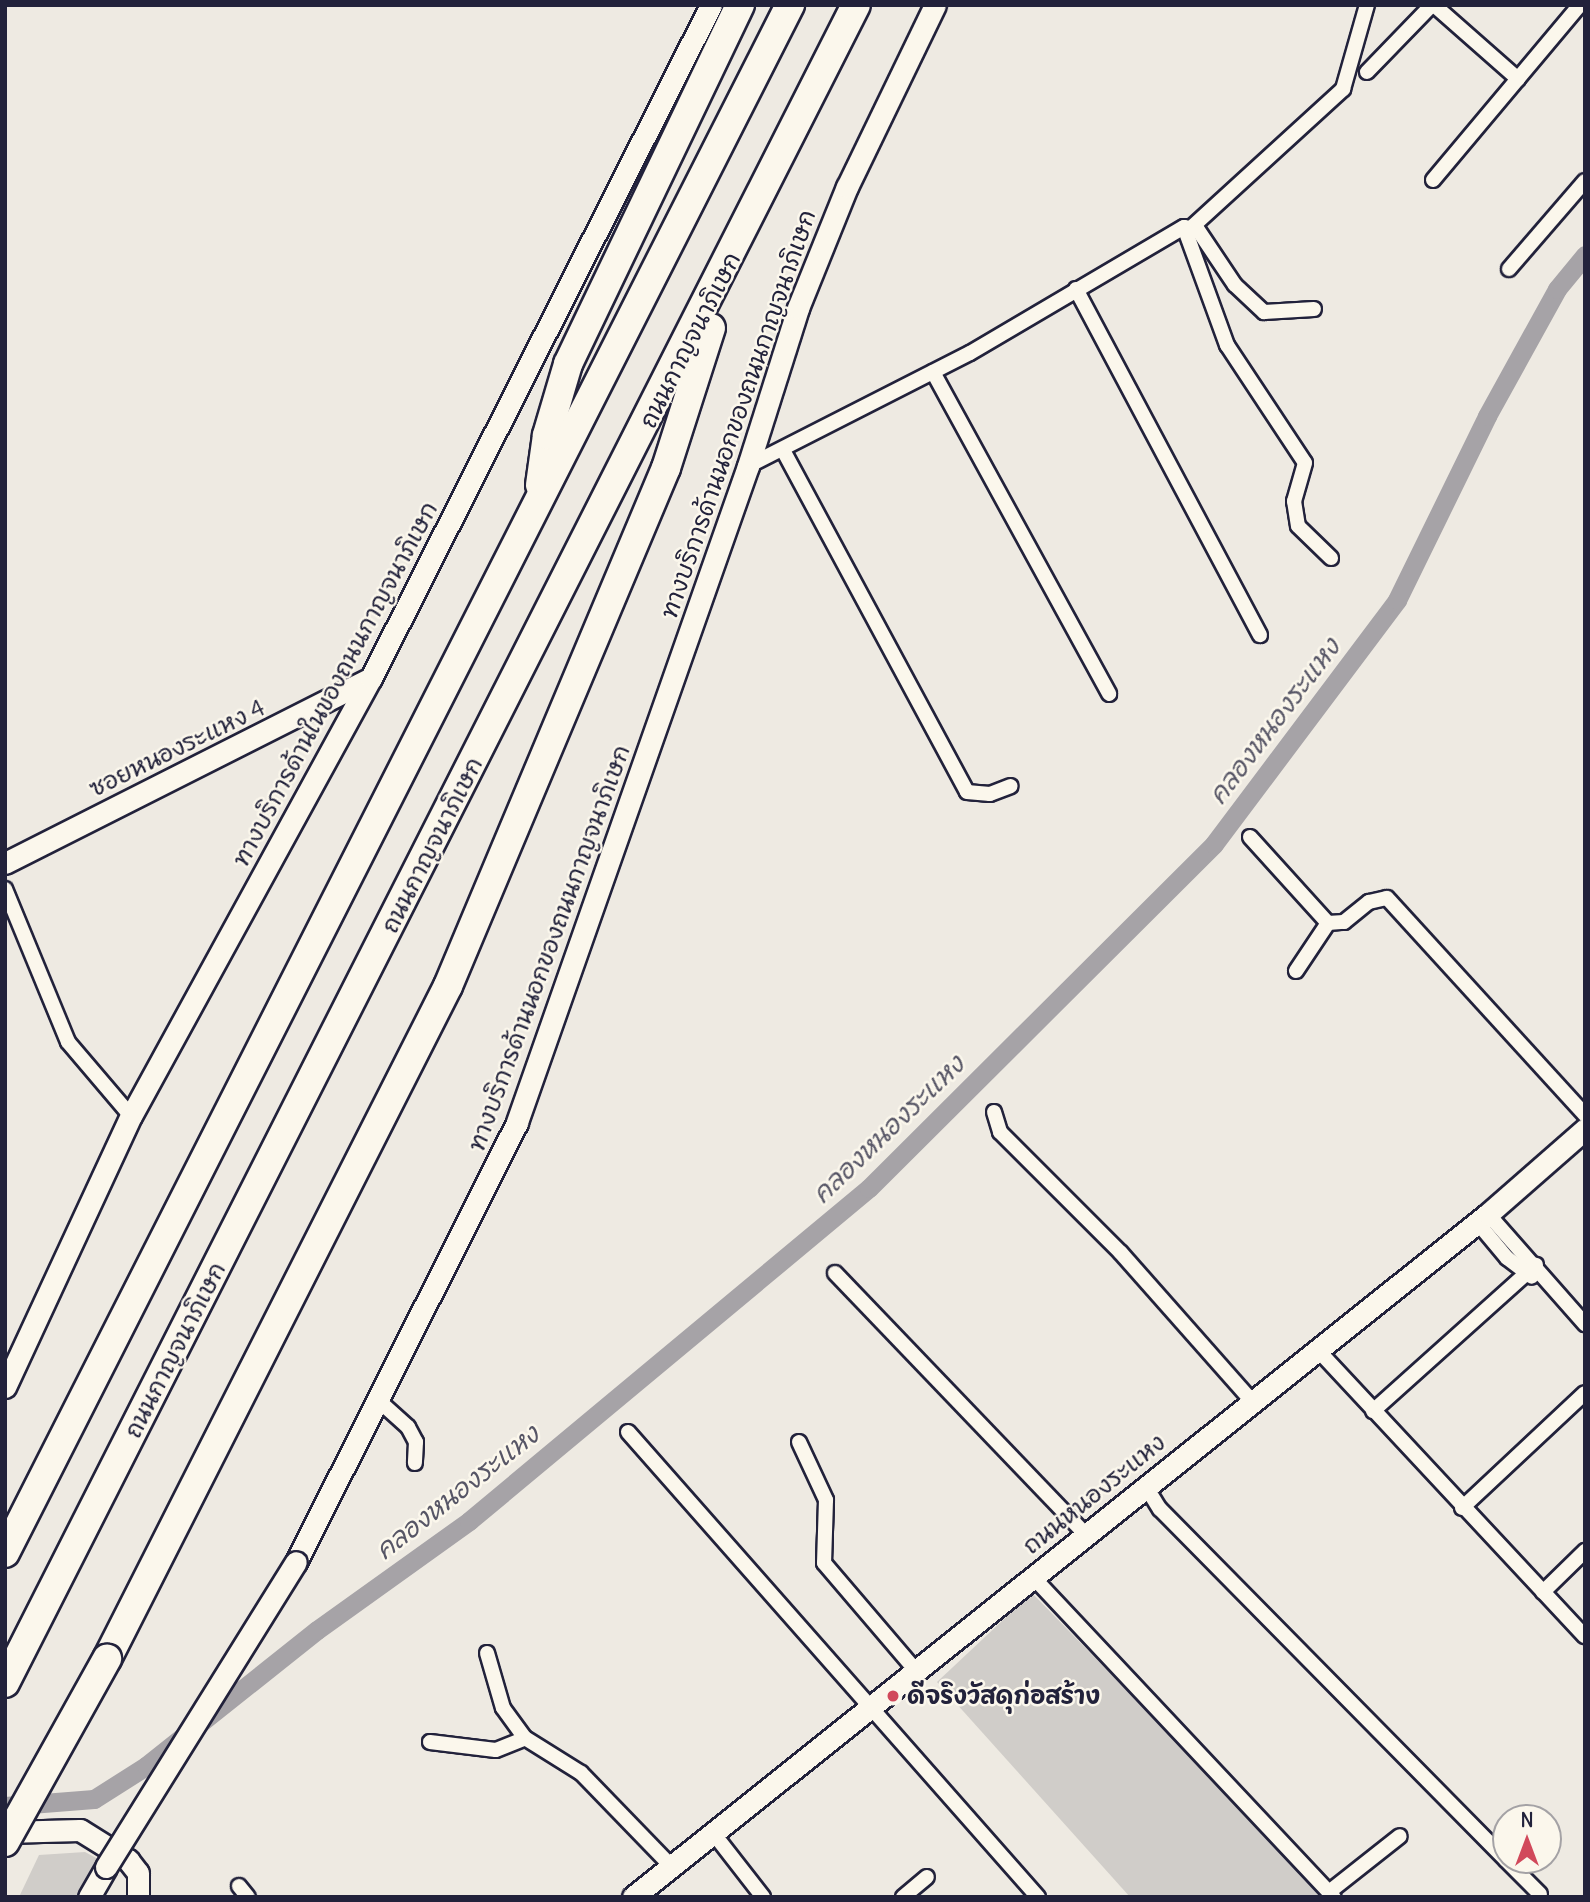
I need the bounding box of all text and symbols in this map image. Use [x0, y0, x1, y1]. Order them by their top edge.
street label: ทางบริการด้านนอกของถนนกาญจนาภิเษก [654, 206, 822, 622]
street label: ถนนกาญจนาภิเษก [633, 247, 747, 433]
street label: ทางบริการด้านในของถนนกาญจนาภิเษก [226, 497, 444, 871]
water label: คลองหนองระแหง [1202, 632, 1346, 810]
street label: ซอยหนองระแหง 4 [84, 693, 270, 803]
street label: ทางบริการด้านนอกของถนนกาญจนาภิเษก [462, 741, 636, 1155]
street label: ถนนกาญจนาภิเษก [375, 752, 489, 938]
water label: คลองหนองระแหง [806, 1049, 970, 1209]
street label: ถนนกาญจนาภิเษก [118, 1257, 232, 1443]
water label: คลองหนองระแหง [369, 1418, 545, 1566]
street label: ถนนหนองระแหง [1017, 1428, 1171, 1560]
place label: ดีจริงวัสดุก่อสร้าง [907, 1682, 1100, 1710]
marker: ดีจริงวัสดุก่อสร้าง [885, 1688, 901, 1704]
north arrow [1492, 1804, 1562, 1874]
text: N [1520, 1808, 1534, 1832]

